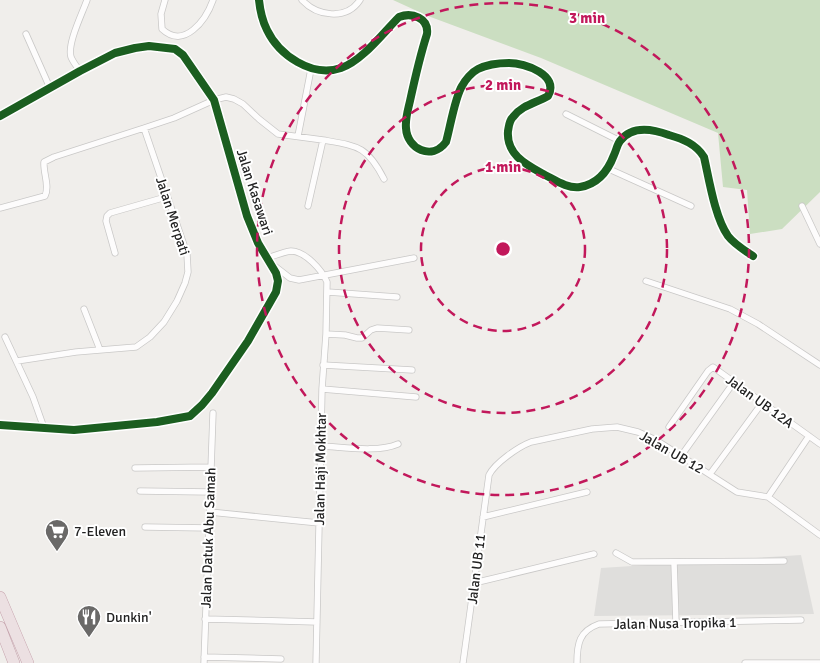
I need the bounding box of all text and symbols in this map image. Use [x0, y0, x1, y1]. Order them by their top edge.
text: 3 min [569, 9, 605, 27]
text: 2 min [485, 76, 521, 94]
street label: Jalan Kasawari [233, 147, 276, 237]
text: 1 min [485, 158, 521, 176]
street label: Jalan Merpati [152, 175, 193, 258]
centre of rings [494, 240, 512, 258]
street label: Jalan UB 12A [723, 371, 797, 432]
street label: Jalan Haji Mokhtar [311, 412, 330, 525]
street label: Jalan UB 12 [637, 427, 707, 478]
street label: Jalan Datuk Abu Samah [198, 467, 219, 609]
supermarket icon: 7-Eleven [44, 518, 70, 552]
place label: 7-Eleven [74, 523, 126, 540]
street label: Jalan UB 11 [464, 533, 489, 605]
restaurant icon: Dunkin' [76, 604, 102, 638]
place label: Dunkin' [106, 609, 152, 626]
street label: Jalan Nusa Tropika 1 [613, 614, 737, 633]

